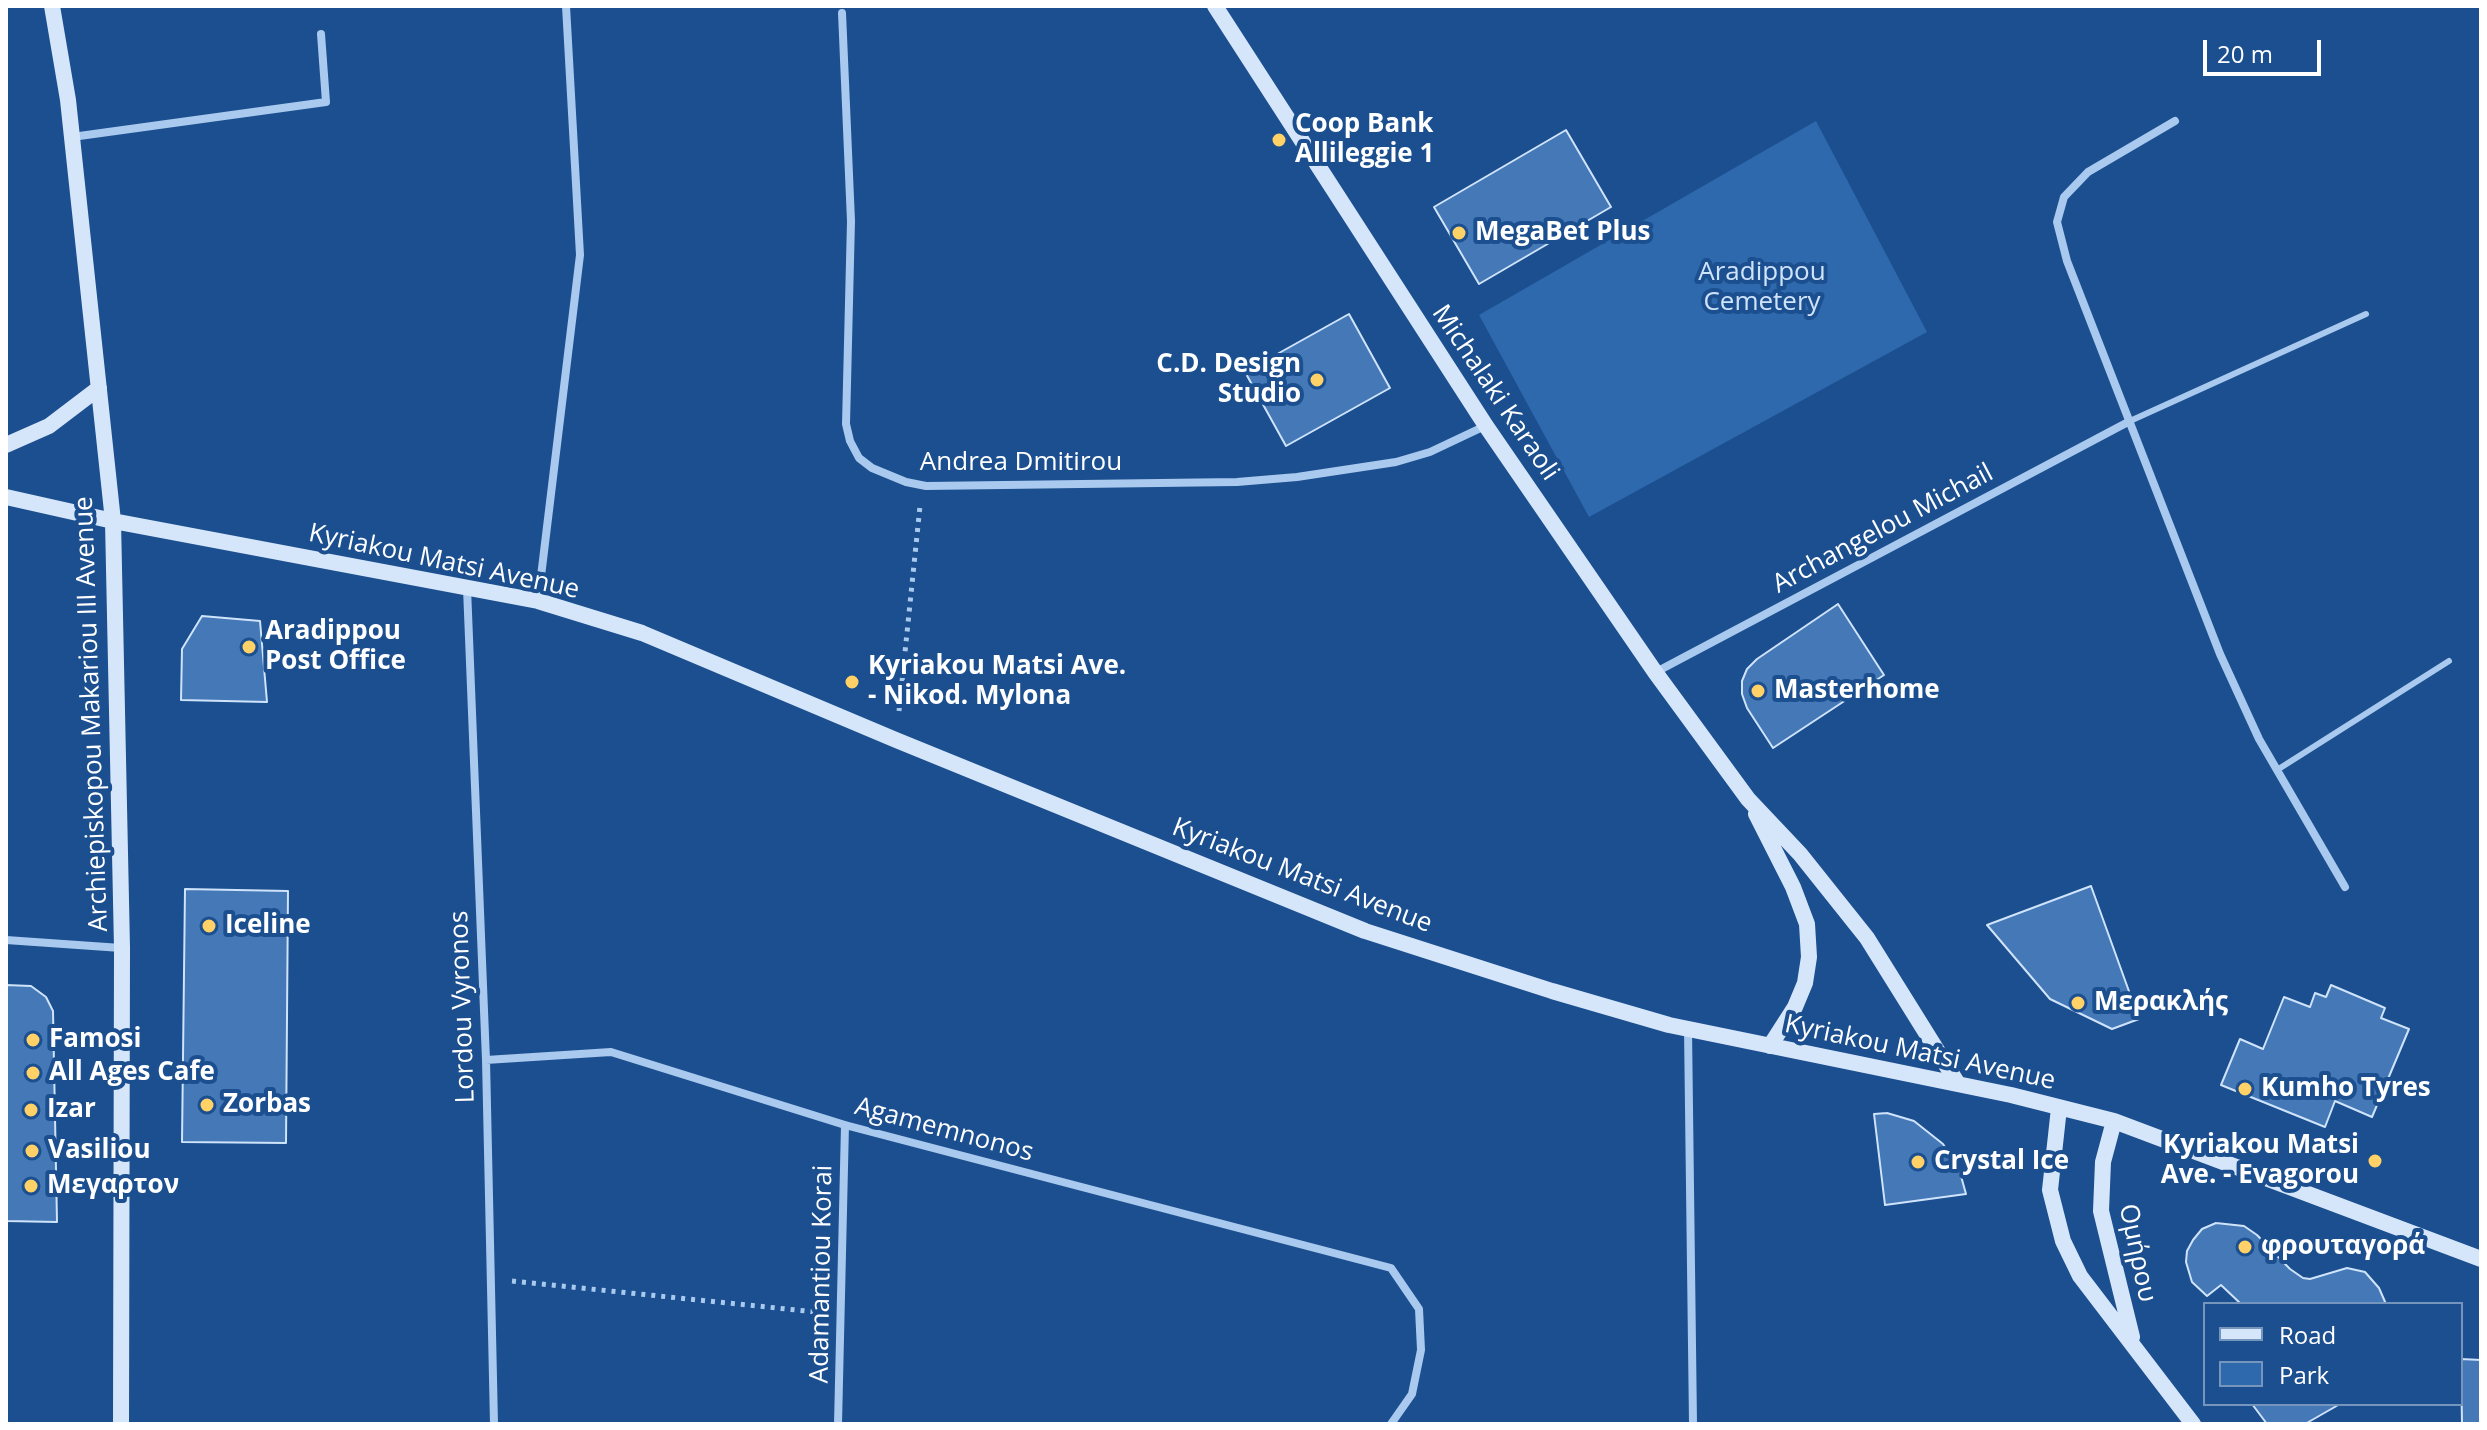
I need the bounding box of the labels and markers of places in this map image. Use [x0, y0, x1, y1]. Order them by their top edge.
place label: Coop Bank Allileggie 1 [1295, 109, 1434, 170]
marker: Coop Bank Allileggie 1 [1270, 131, 1288, 149]
place label: MegaBet Plus [1475, 217, 1650, 249]
marker: MegaBet Plus [1450, 224, 1468, 242]
place label: C.D. Design Studio [1156, 349, 1301, 410]
marker: C.D. Design Studio [1308, 371, 1326, 389]
place label: Aradippou Post Office [265, 616, 406, 678]
marker: Aradippou Post Office [240, 638, 258, 656]
place label: Kyriakou Matsi Ave. - Nikod. Mylona [868, 651, 1126, 712]
marker: Kyriakou Matsi Ave. - Nikod. Mylona [843, 673, 861, 691]
place label: Masterhome [1774, 675, 1940, 707]
marker: Masterhome [1749, 682, 1767, 700]
place label: Iceline [225, 910, 311, 942]
marker: Iceline [200, 917, 218, 935]
place label: Μερακλής [2094, 987, 2228, 1019]
marker: Μερακλής [2069, 994, 2087, 1012]
place label: Famosi [49, 1024, 141, 1056]
marker: Famosi [24, 1031, 42, 1049]
place label: All Ages Cafe [49, 1057, 215, 1089]
marker: All Ages Cafe [24, 1064, 42, 1082]
place label: Kumho Tyres [2261, 1073, 2431, 1105]
marker: Kumho Tyres [2236, 1080, 2254, 1098]
place label: Zorbas [223, 1089, 311, 1121]
place label: Izar [47, 1094, 96, 1126]
marker: Zorbas [198, 1096, 216, 1114]
marker: Izar [22, 1101, 40, 1119]
place label: Kyriakou Matsi Ave. - Evagorou [2161, 1130, 2359, 1192]
place label: Vasiliou [48, 1135, 151, 1167]
marker: Vasiliou [23, 1142, 41, 1160]
place label: Crystal Ice [1934, 1146, 2069, 1178]
marker: Kyriakou Matsi Ave. - Evagorou [2366, 1152, 2384, 1170]
marker: Crystal Ice [1909, 1153, 1927, 1171]
place label: Μεγαρτον [47, 1170, 179, 1202]
marker: Μεγαρτον [22, 1177, 40, 1195]
place label: φρουταγορά [2261, 1231, 2425, 1263]
marker: φρουταγορά [2236, 1238, 2254, 1256]

